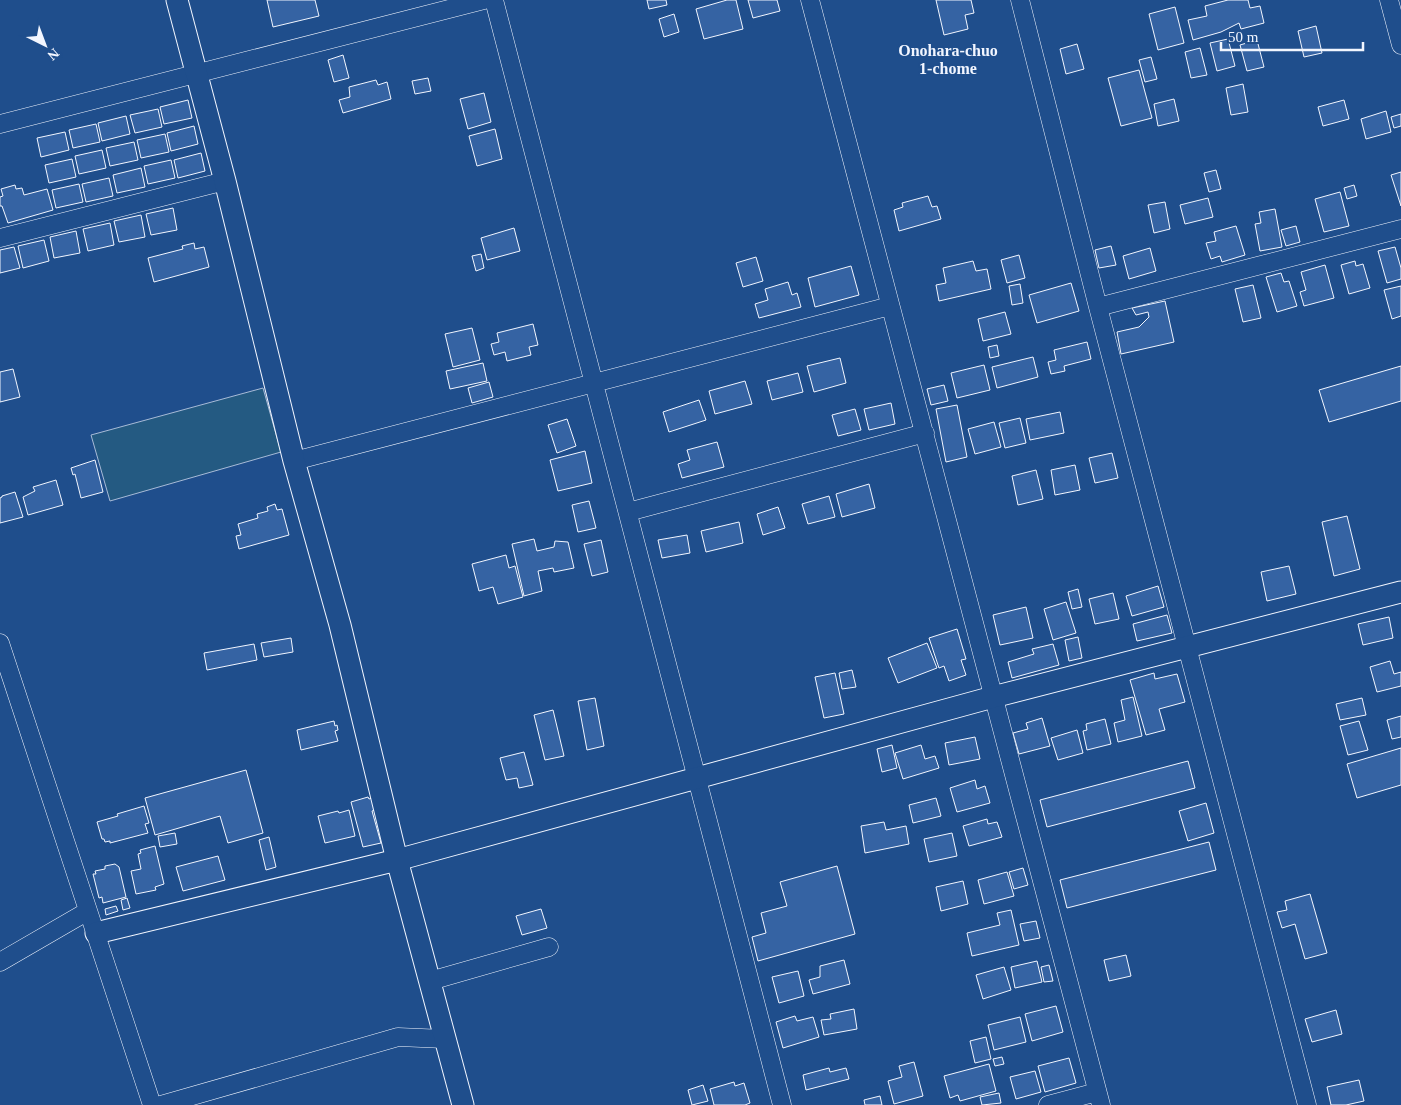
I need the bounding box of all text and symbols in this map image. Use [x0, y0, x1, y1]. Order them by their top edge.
north arrow [20, 20, 70, 70]
scale bar [1221, 20, 1364, 52]
text: 50 m [1228, 29, 1259, 45]
district label: Onohara-chuo 1-chome [898, 42, 998, 77]
text: N [45, 45, 62, 63]

